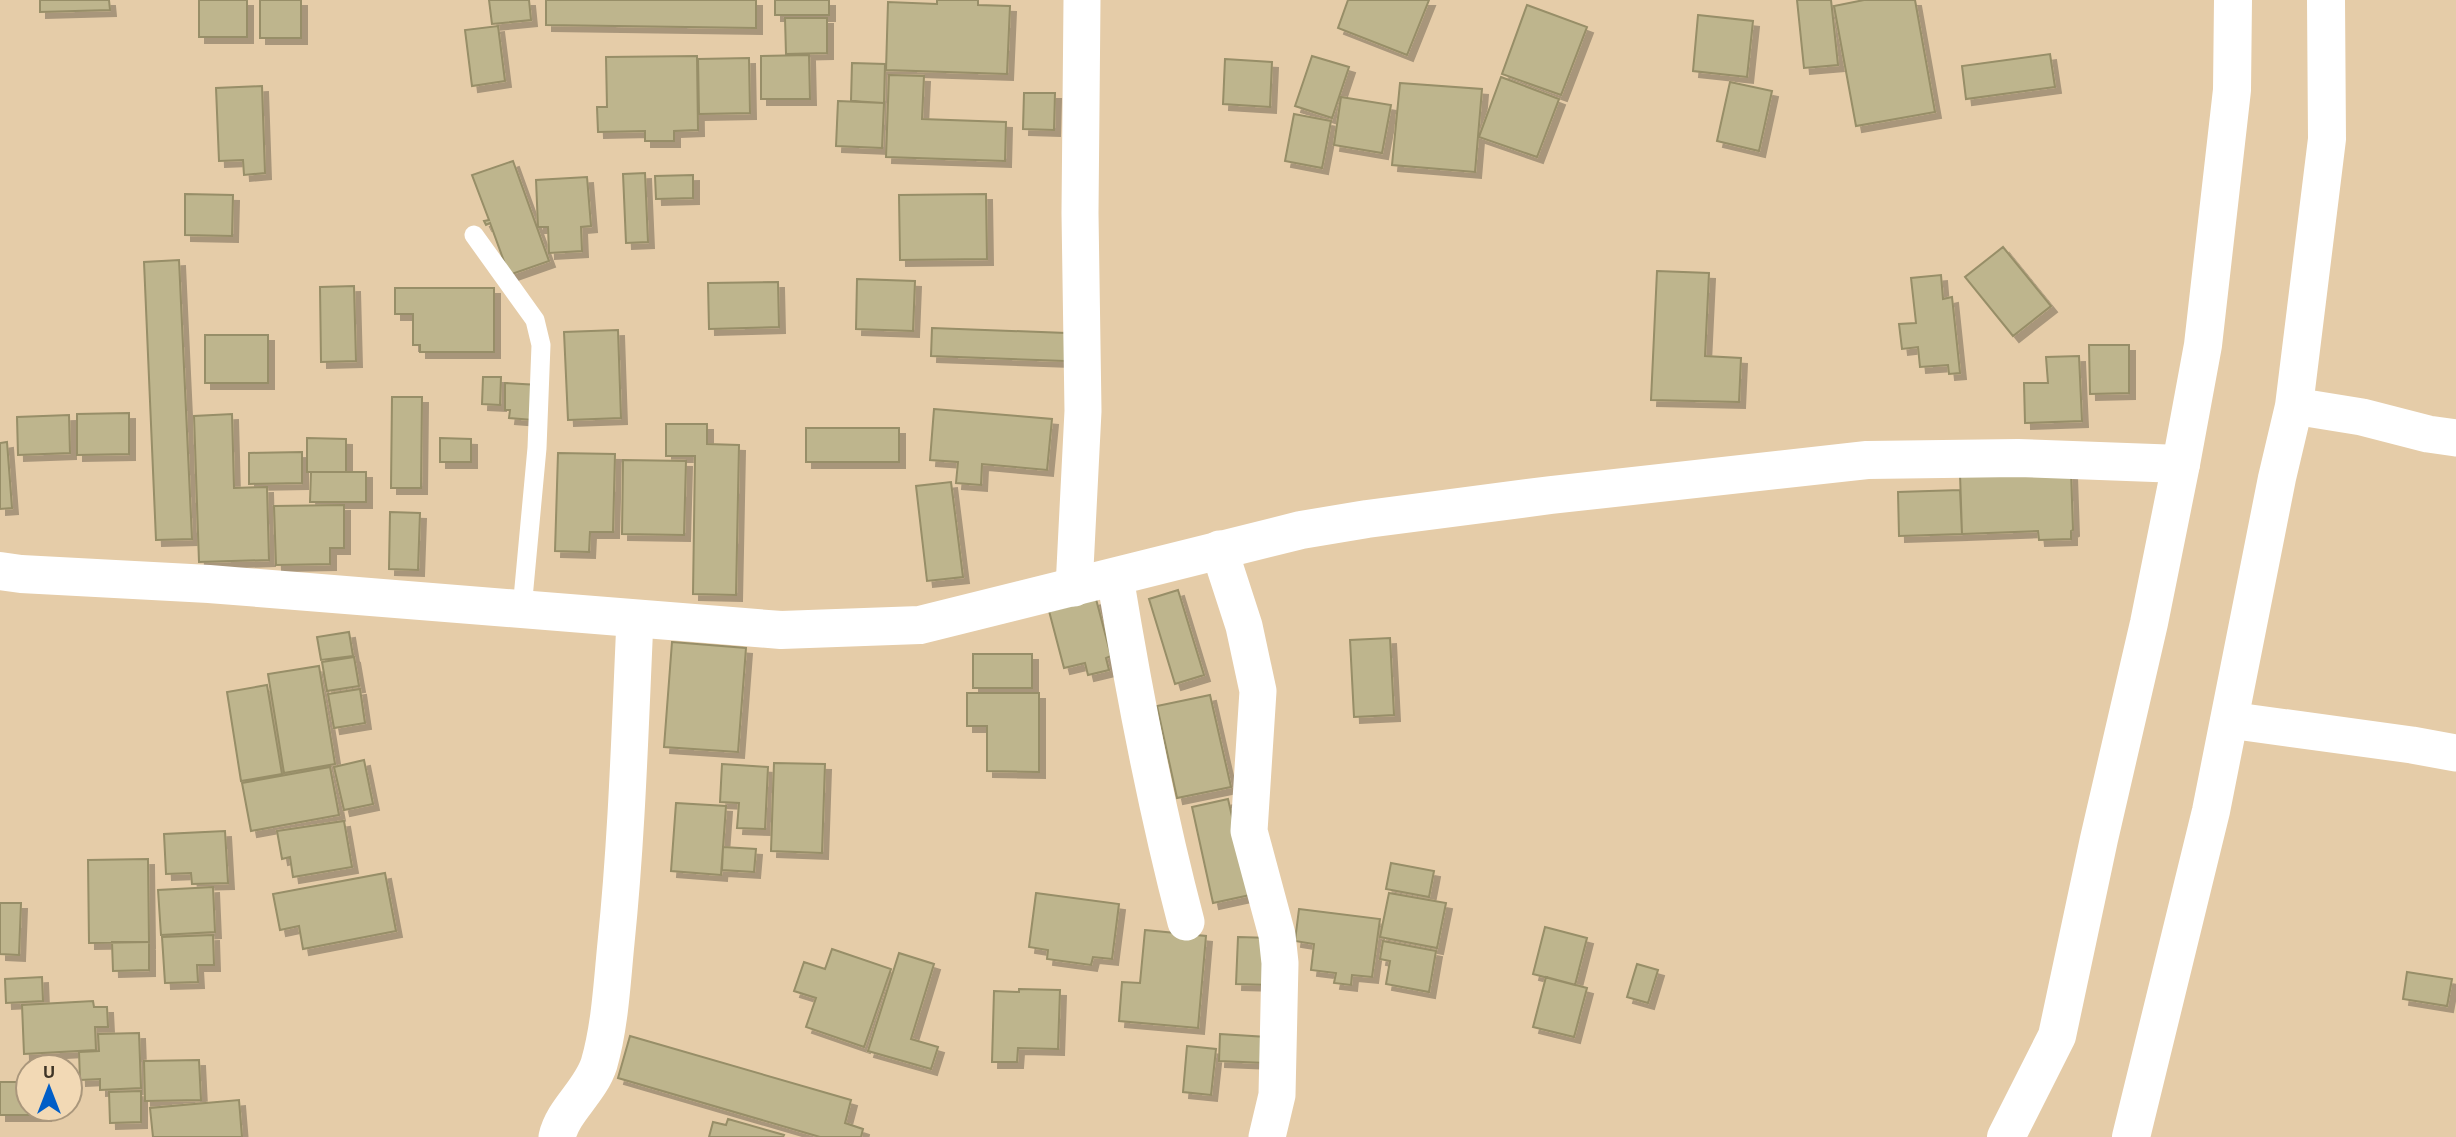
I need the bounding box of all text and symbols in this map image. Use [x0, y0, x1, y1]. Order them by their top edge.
north arrow [14, 1053, 84, 1123]
text: U [43, 1063, 55, 1082]

